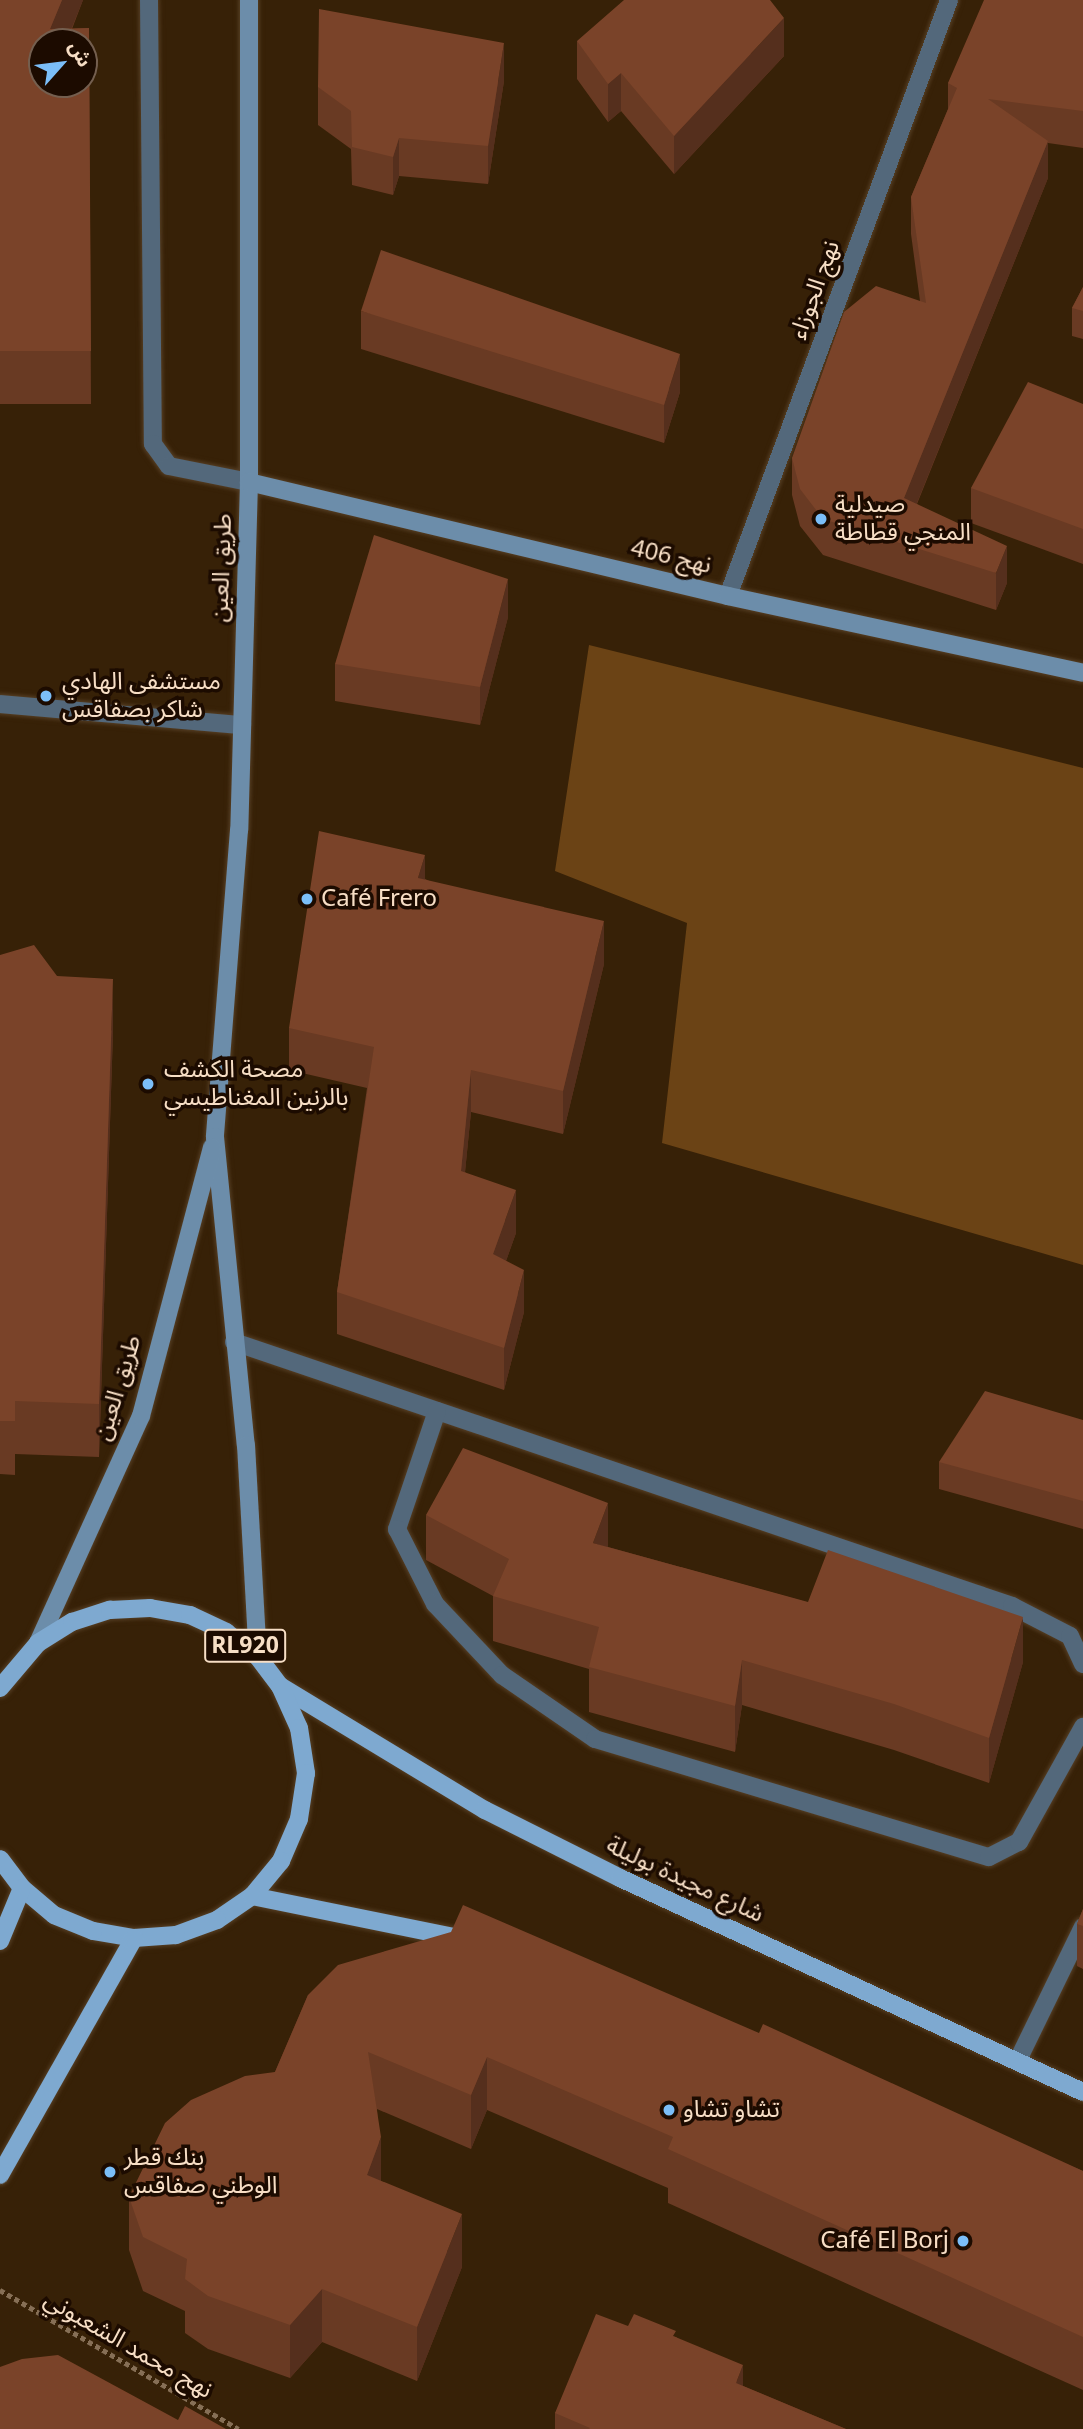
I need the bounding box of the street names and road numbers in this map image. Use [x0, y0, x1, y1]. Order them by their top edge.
street label: نهج الجوزاء [784, 237, 846, 343]
street label: طريق العين [206, 513, 238, 623]
street label: نهج 406 [628, 534, 714, 580]
street label: طريق العين [88, 1332, 148, 1444]
road number: RL920 [203, 1626, 287, 1666]
street label: شارع مجيدة بوليلة [602, 1831, 768, 1929]
street label: نهج محمد الشعبوني [39, 2285, 217, 2405]

